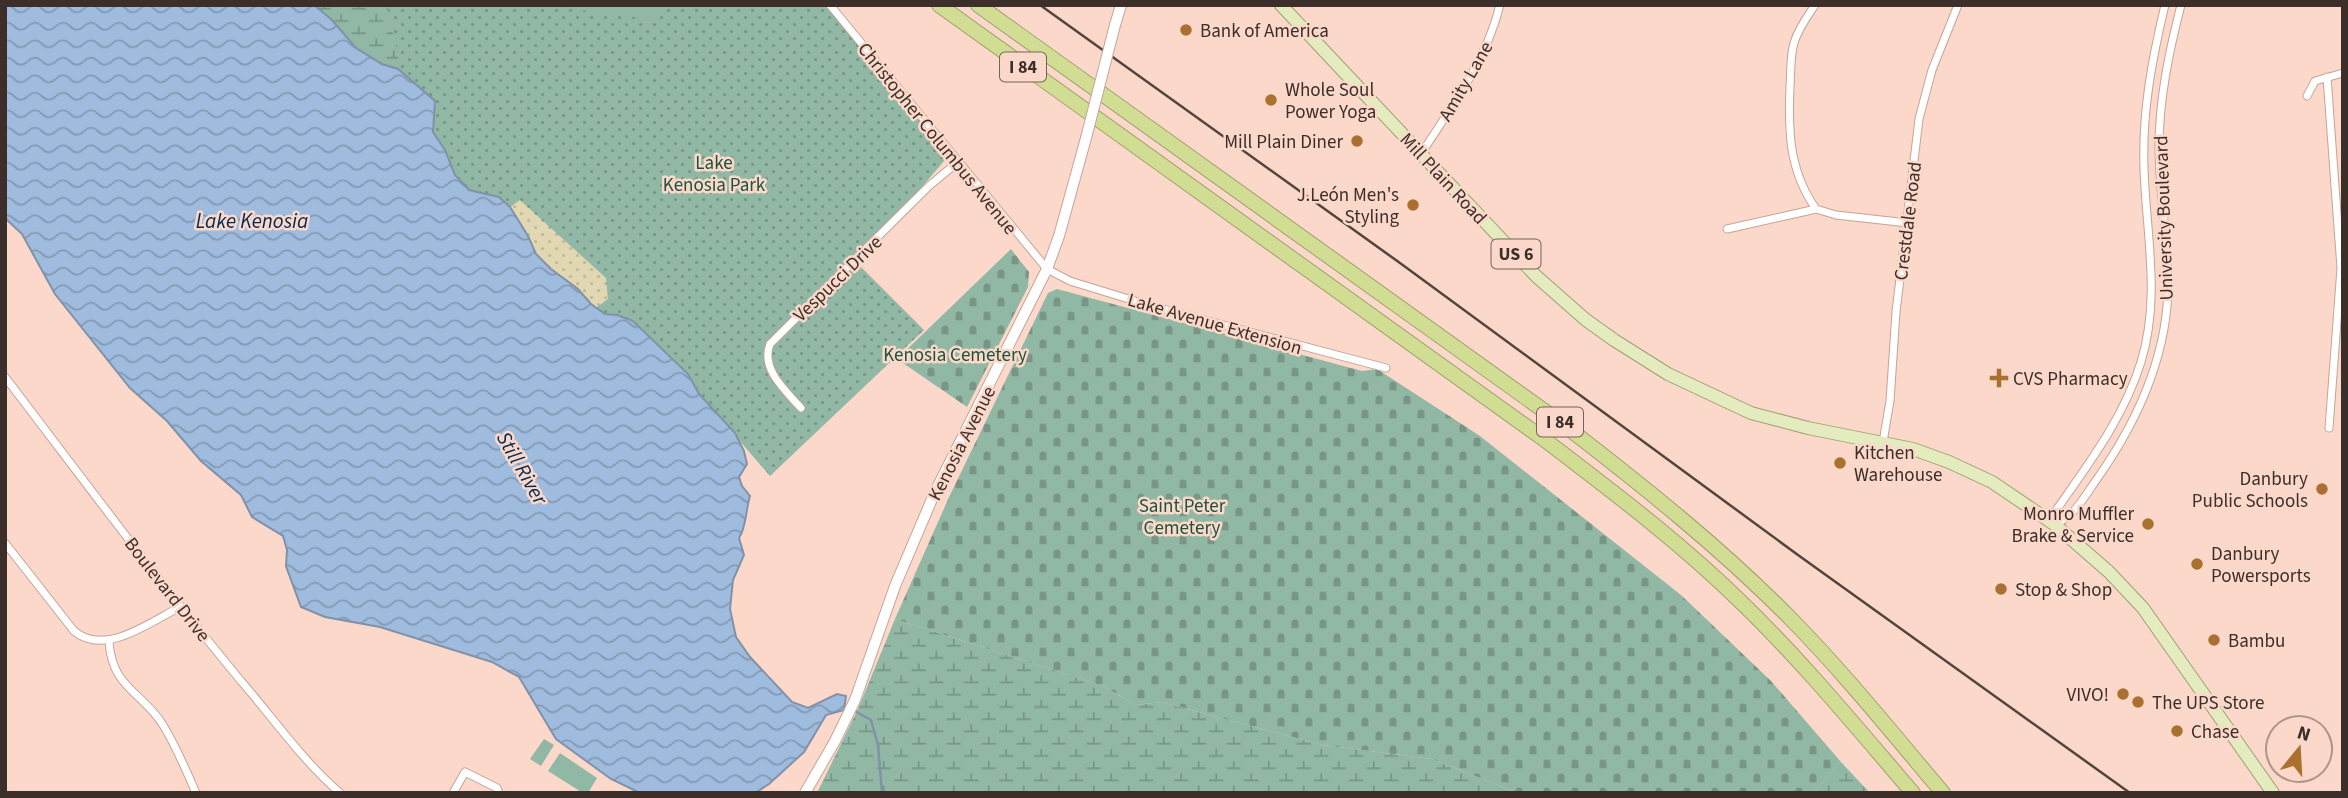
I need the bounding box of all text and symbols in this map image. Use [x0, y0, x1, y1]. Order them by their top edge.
place label: Bank of America [1200, 18, 1329, 45]
marker: Bank of America [1178, 22, 1194, 38]
street label: Christopher Columbus Avenue [851, 37, 1023, 241]
street label: Amity Lane [1432, 37, 1500, 127]
road number: I 84 [1000, 52, 1046, 82]
place label: Whole Soul Power Yoga [1285, 77, 1376, 126]
marker: Whole Soul Power Yoga [1263, 92, 1279, 108]
street label: Mill Plain Road [1393, 127, 1493, 231]
place label: Mill Plain Diner [1224, 129, 1343, 156]
marker: Mill Plain Diner [1349, 133, 1365, 149]
street label: University Boulevard [2148, 135, 2181, 301]
park label: Lake Kenosia Park [663, 150, 766, 199]
street label: Crestdale Road [1888, 160, 1929, 282]
place label: J.León Men's Styling [1297, 182, 1399, 231]
marker: J.León Men's Styling [1405, 197, 1421, 213]
water label: Lake Kenosia [196, 206, 308, 236]
street label: Vespucci Drive [788, 230, 889, 329]
road number: US 6 [1492, 240, 1540, 268]
street label: Lake Avenue Extension [1124, 287, 1305, 362]
park label: Kenosia Cemetery [883, 342, 1027, 369]
place label: CVS Pharmacy [2013, 366, 2128, 393]
marker: CVS Pharmacy [1991, 370, 2007, 386]
street label: Kenosia Avenue [922, 382, 1003, 506]
road number: I 84 [1537, 408, 1583, 436]
water label: Still River [489, 426, 555, 511]
place label: Kitchen Warehouse [1854, 440, 1942, 489]
marker: Kitchen Warehouse [1832, 455, 1848, 471]
place label: Danbury Public Schools [2192, 466, 2308, 515]
marker: Danbury Public Schools [2314, 481, 2330, 497]
park label: Saint Peter Cemetery [1139, 493, 1226, 542]
place label: Monro Muffler Brake & Service [2012, 501, 2134, 550]
marker: Monro Muffler Brake & Service [2140, 516, 2156, 532]
street label: Boulevard Drive [117, 532, 216, 648]
place label: Danbury Powersports [2211, 541, 2311, 590]
marker: Danbury Powersports [2189, 556, 2205, 572]
place label: Stop & Shop [2015, 577, 2112, 604]
marker: Stop & Shop [1993, 581, 2009, 597]
place label: Bambu [2228, 628, 2285, 655]
marker: Bambu [2206, 632, 2222, 648]
place label: VIVO! [2067, 682, 2109, 709]
marker: VIVO! [2115, 686, 2131, 702]
place label: The UPS Store [2152, 690, 2265, 717]
marker: The UPS Store [2130, 694, 2146, 710]
north arrow [2264, 714, 2334, 784]
place label: Chase [2191, 719, 2239, 746]
text: N [2294, 719, 2314, 749]
marker: Chase [2169, 723, 2185, 739]

